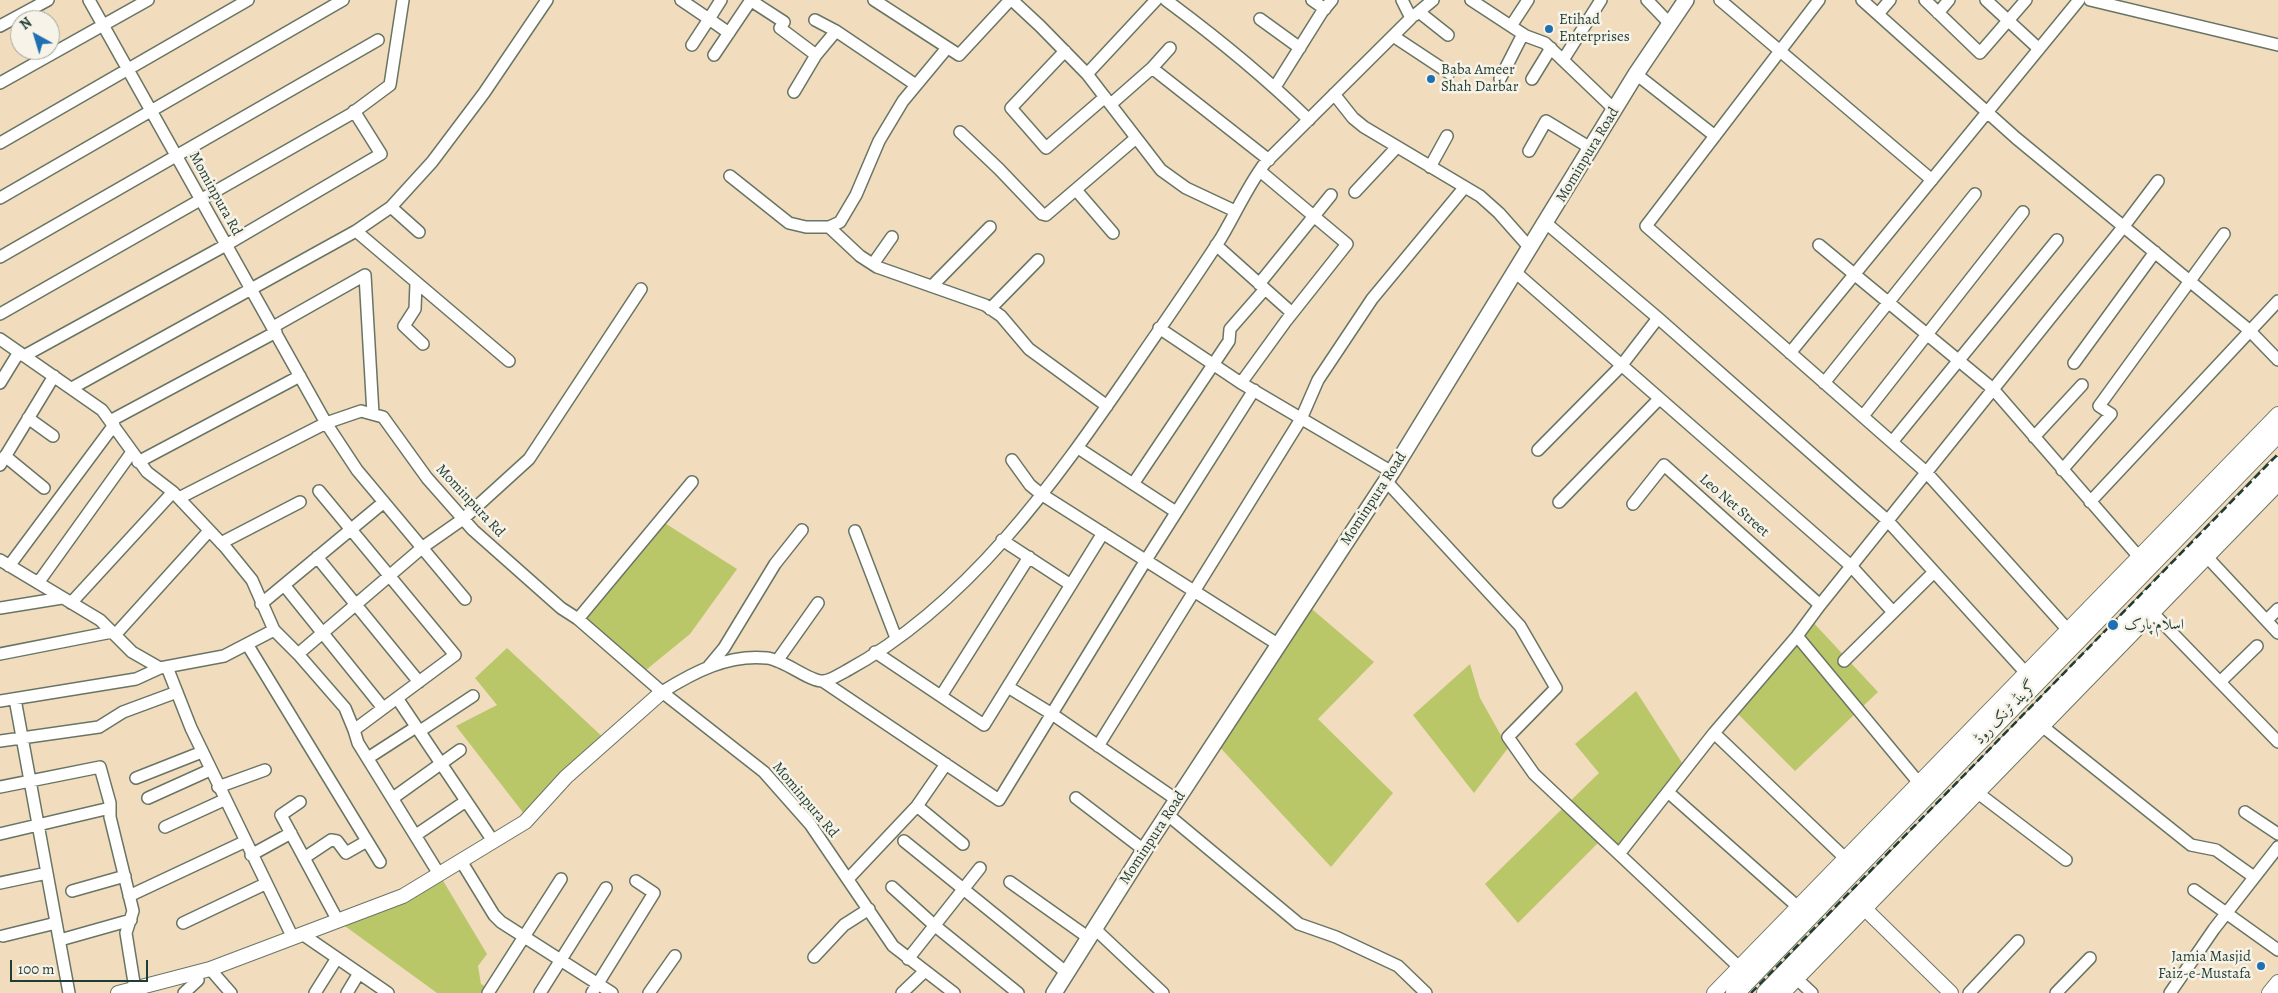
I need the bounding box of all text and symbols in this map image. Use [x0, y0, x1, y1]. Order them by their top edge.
north arrow [10, 10, 60, 60]
place label: Etihad Enterprises [1559, 11, 1630, 46]
text: N [16, 13, 36, 34]
marker: Etihad Enterprises [1543, 23, 1555, 35]
place label: Baba Ameer Shah Darbar [1441, 61, 1518, 96]
marker: Baba Ameer Shah Darbar [1425, 73, 1437, 85]
street label: Mominpura Road [1553, 104, 1623, 206]
street label: Mominpura Rd [185, 149, 245, 239]
street label: Mominpura Road [1337, 449, 1411, 549]
street label: Mominpura Rd [432, 461, 508, 541]
street label: Leo Net Street [1695, 471, 1773, 541]
place label: اسلام پارک [2124, 616, 2184, 634]
marker: اسلام پارک [2106, 618, 2120, 632]
street label: گرینڈ ٹرنک روڈ [1971, 677, 2041, 749]
street label: Mominpura Rd [768, 759, 842, 841]
street label: Mominpura Road [1116, 788, 1190, 888]
place label: Jamia Masjid Faiz-e-Mustafa [2158, 948, 2251, 983]
scale bar [12, 950, 150, 982]
text: 100 m [18, 959, 55, 979]
marker: Jamia Masjid Faiz-e-Mustafa [2255, 960, 2267, 972]

